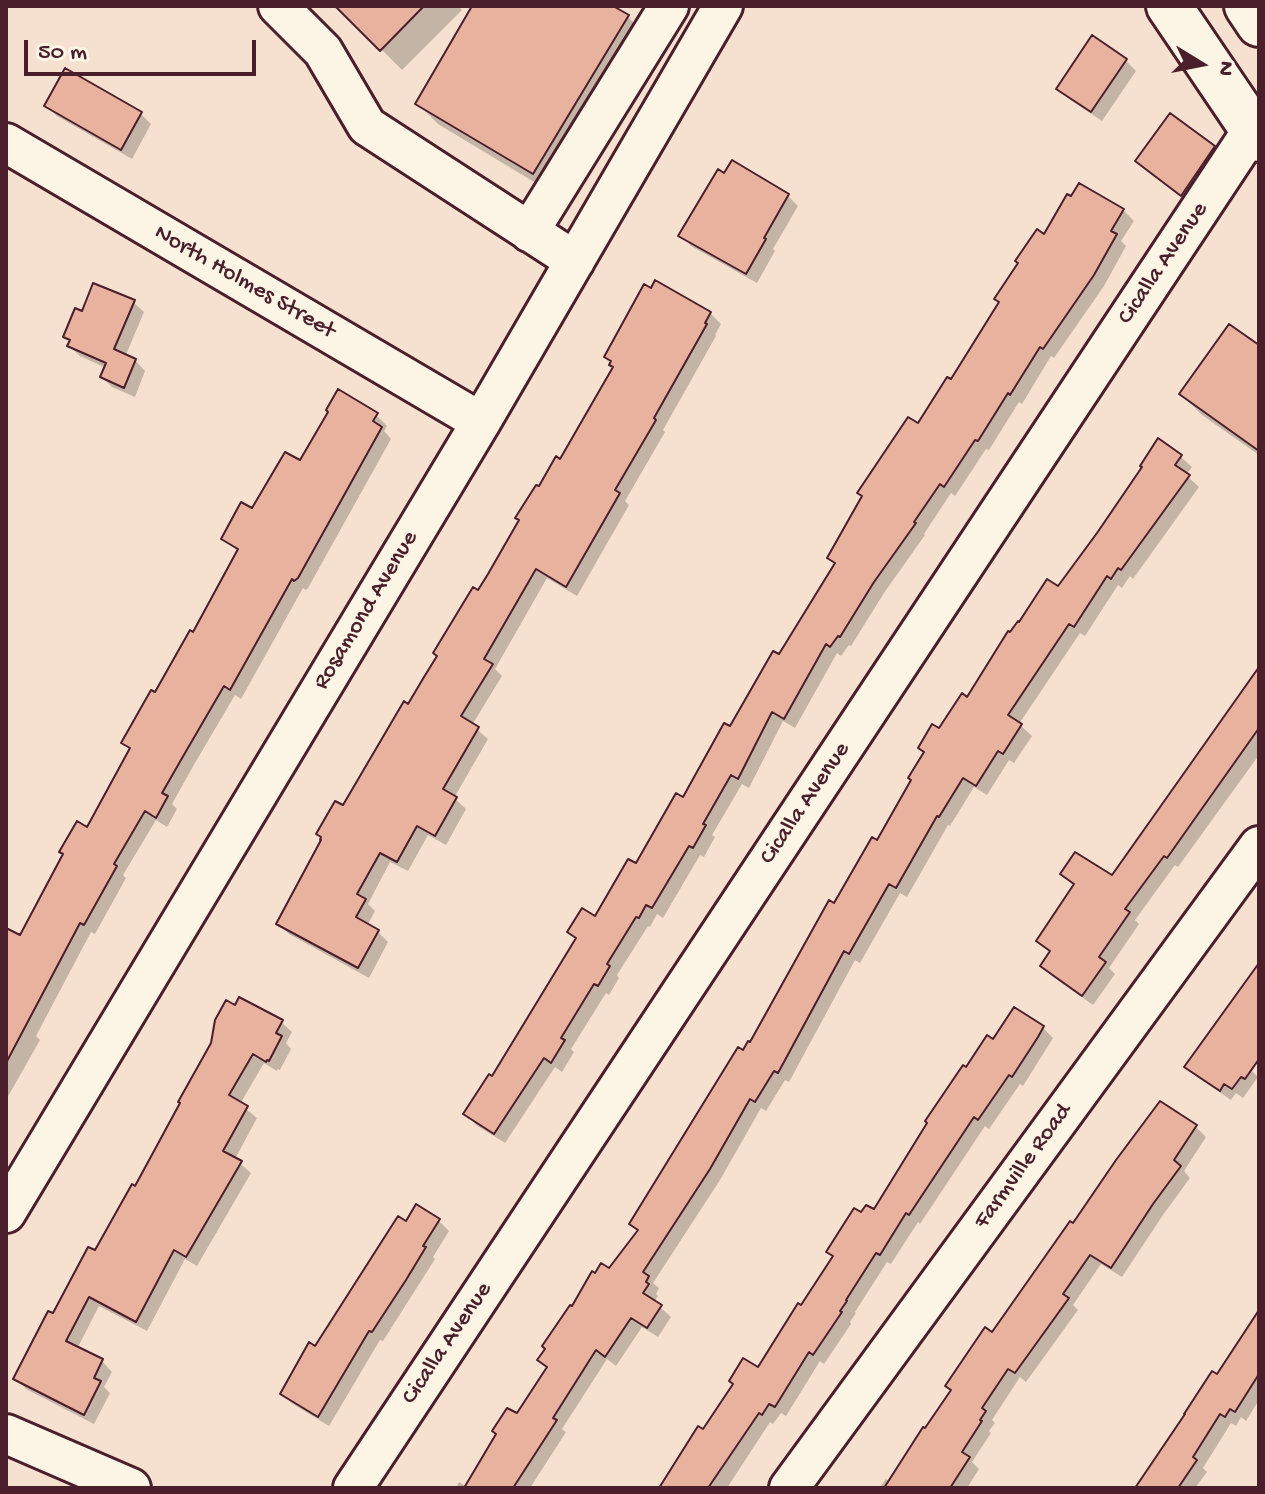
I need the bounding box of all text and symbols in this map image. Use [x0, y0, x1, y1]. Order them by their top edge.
scale bar [28, 24, 260, 74]
north arrow [1161, 24, 1241, 104]
text: 50 m [38, 39, 87, 68]
text: N [1211, 59, 1239, 78]
street label: Cicalla Avenue [1113, 197, 1215, 331]
street label: North Holmes Street [148, 219, 340, 347]
street label: Rosamond Avenue [308, 526, 426, 696]
street label: Cicalla Avenue [755, 737, 857, 871]
street label: Farmville Road [969, 1099, 1079, 1235]
street label: Cicalla Avenue [397, 1277, 499, 1411]

